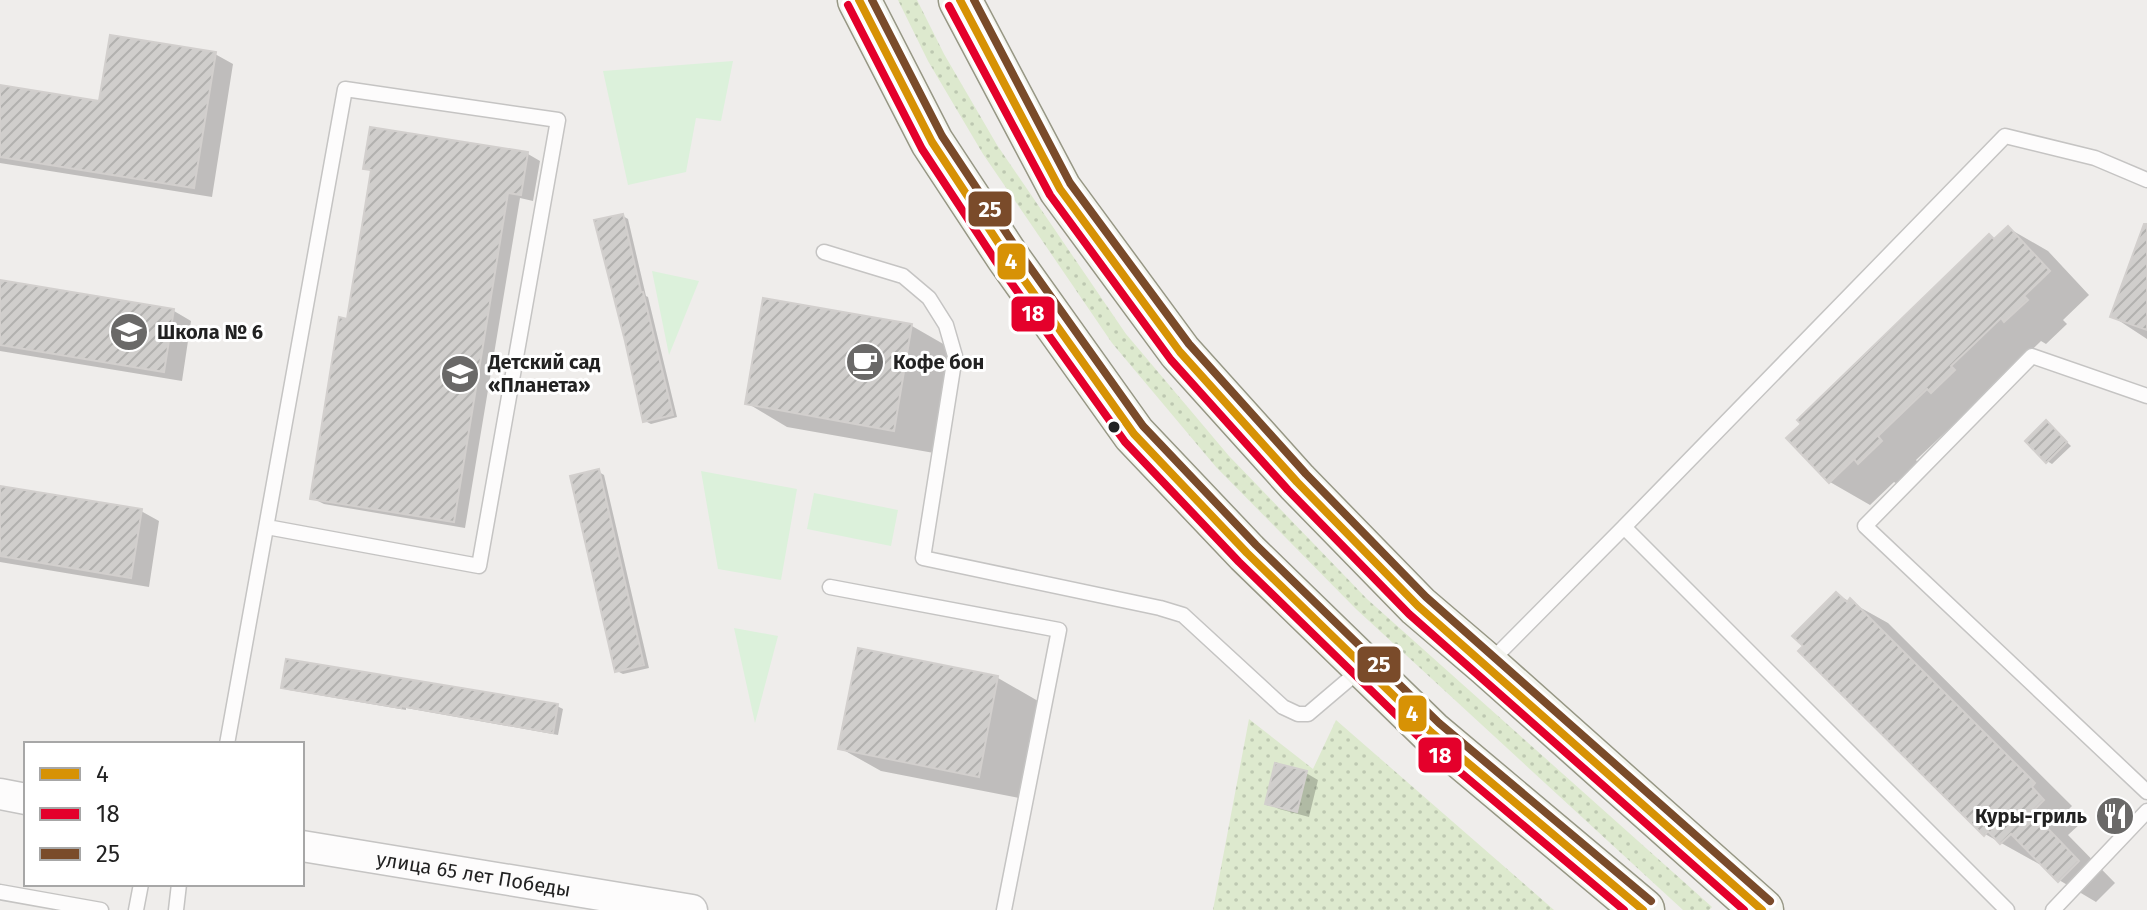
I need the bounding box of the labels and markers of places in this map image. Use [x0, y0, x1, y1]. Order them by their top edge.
school or university icon: Школа № 6 [108, 311, 150, 353]
place label: Школа № 6 [157, 320, 263, 344]
cafe icon: Кофе бон [844, 341, 886, 383]
place label: Детский сад «Планета» [487, 350, 600, 397]
place label: Кофе бон [893, 350, 984, 374]
school or university icon: Детский сад «Планета» [439, 353, 481, 395]
unlabelled marker [1106, 419, 1122, 435]
restaurant icon: Куры-гриль [2094, 795, 2136, 837]
place label: Куры-гриль [1975, 804, 2088, 828]

